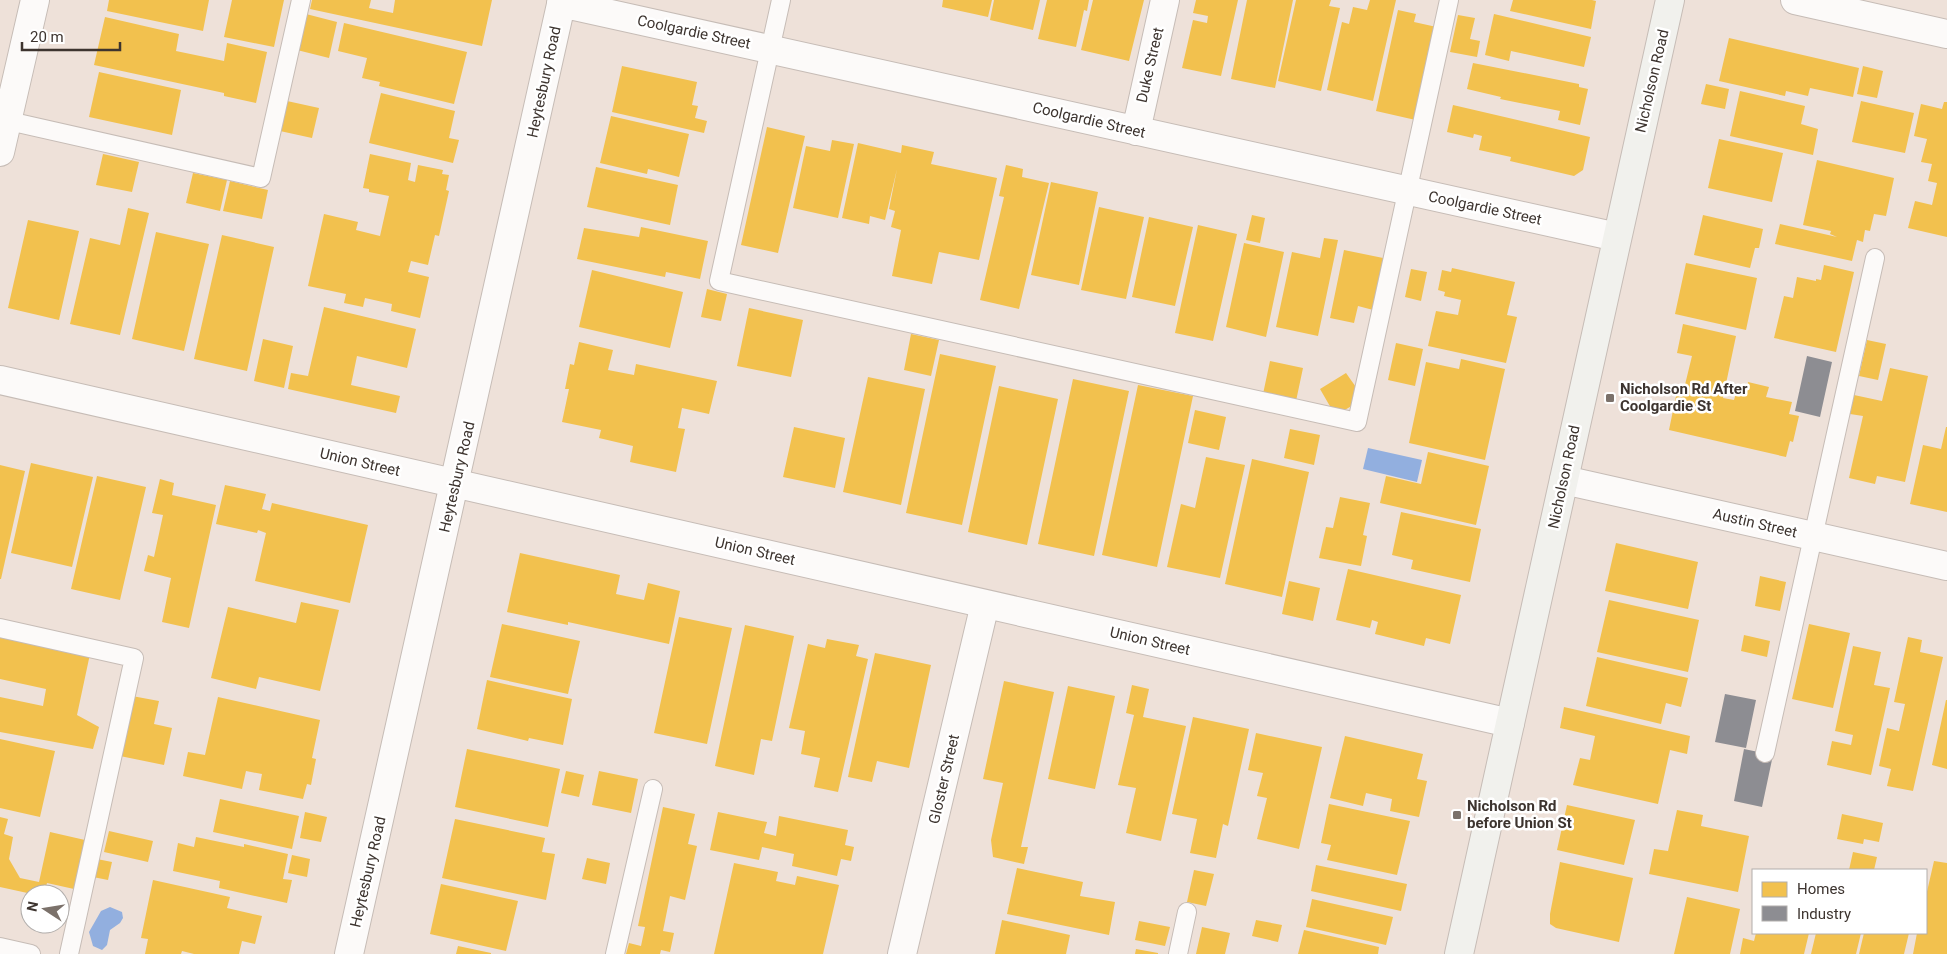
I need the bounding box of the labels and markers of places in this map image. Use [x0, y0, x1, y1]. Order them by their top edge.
place label: Nicholson Rd After Coolgardie St [1620, 380, 1748, 415]
marker: Nicholson Rd After Coolgardie St [1604, 392, 1616, 404]
place label: Nicholson Rd before Union St [1467, 797, 1572, 832]
marker: Nicholson Rd before Union St [1451, 809, 1463, 821]

